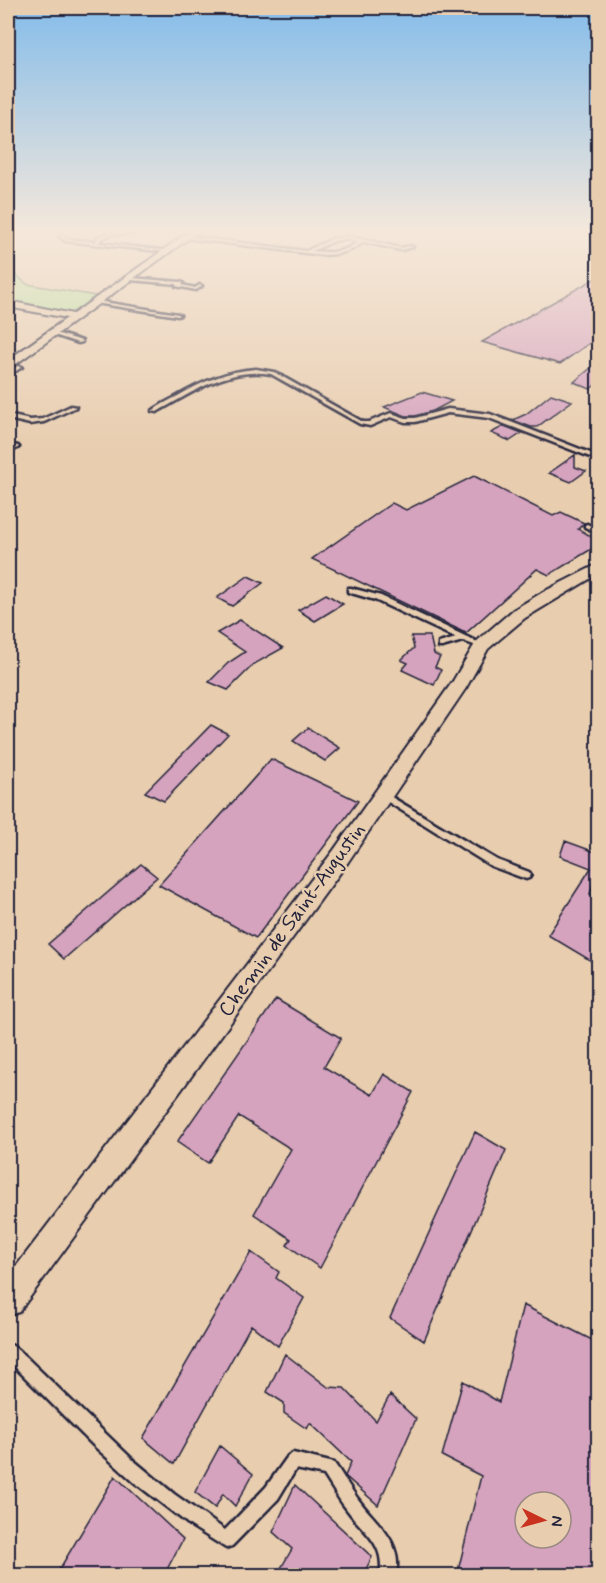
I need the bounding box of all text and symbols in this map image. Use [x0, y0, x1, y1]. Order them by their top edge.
street label: Chemin de Saint-Augustin [212, 817, 372, 1023]
north arrow [513, 1490, 573, 1550]
text: N [546, 1515, 567, 1527]

